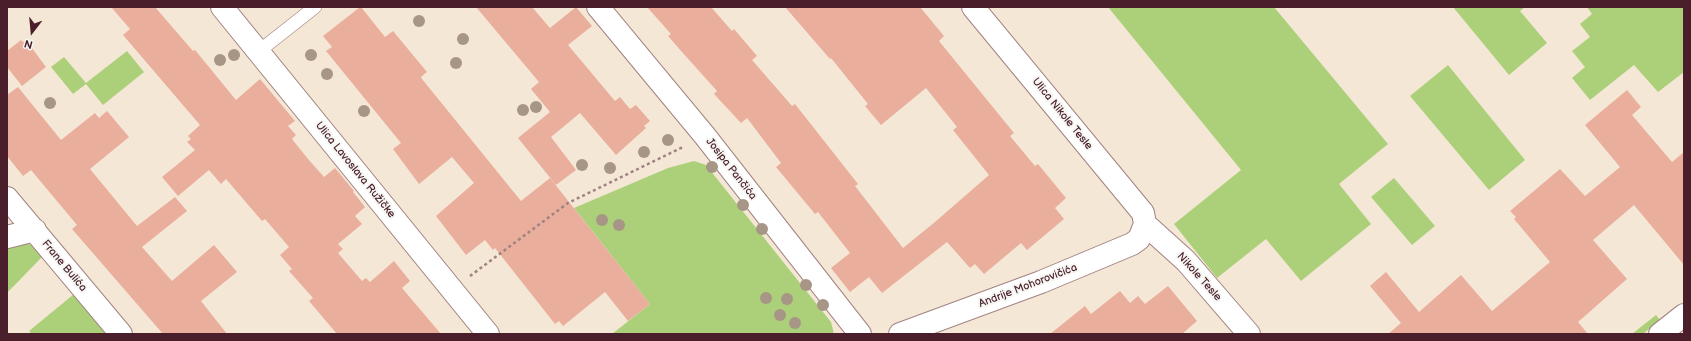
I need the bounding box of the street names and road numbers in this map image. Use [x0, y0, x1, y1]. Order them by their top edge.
street label: Ulica Nikole Tesle [1029, 75, 1095, 153]
street label: Ulica Lavoslava Ružičke [312, 119, 398, 221]
street label: Josipa Pančića [703, 135, 759, 203]
street label: Frane Bulića [39, 238, 89, 294]
street label: Nikole Tesle [1174, 250, 1224, 304]
street label: Andrije Mohorovičića [977, 261, 1079, 311]

